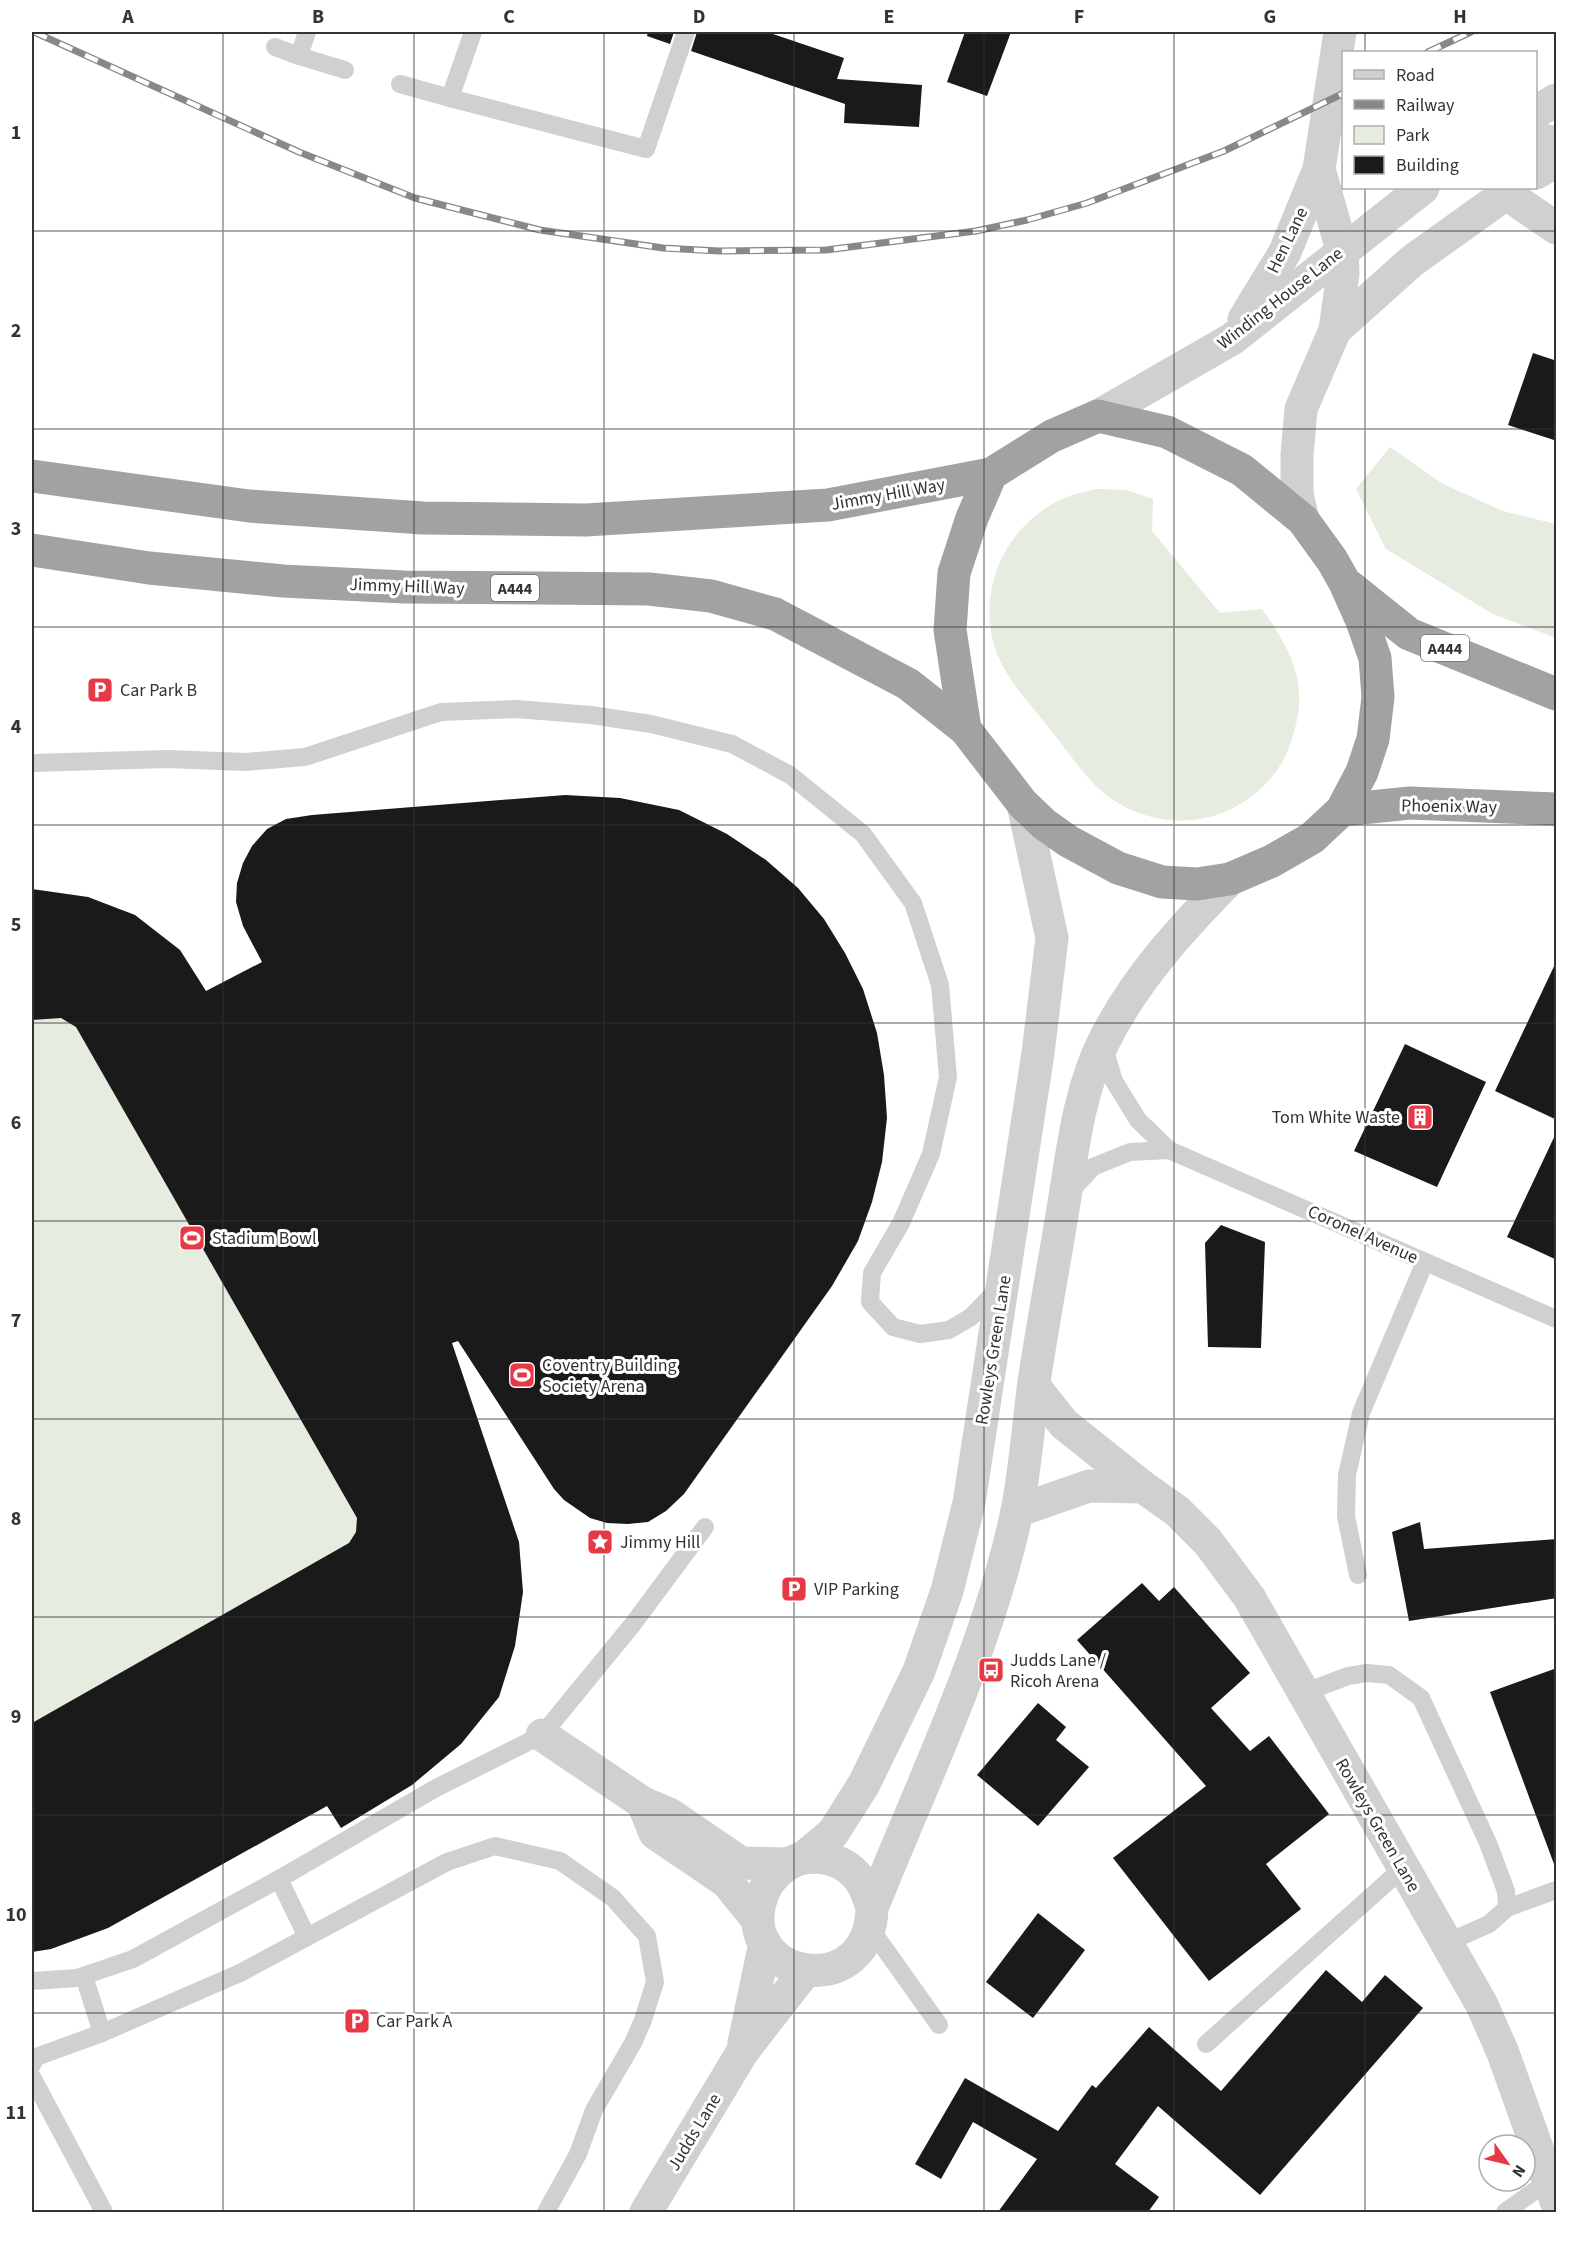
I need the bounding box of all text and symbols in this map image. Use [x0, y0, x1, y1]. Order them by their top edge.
text: A [121, 3, 134, 31]
text: B [312, 3, 324, 31]
text: C [503, 3, 515, 31]
text: D [693, 3, 705, 31]
text: E [884, 3, 894, 31]
text: F [1074, 3, 1084, 31]
text: G [1264, 3, 1276, 31]
text: H [1453, 3, 1467, 31]
legend [1342, 51, 1537, 189]
text: Road [1396, 63, 1435, 88]
text: Railway [1396, 93, 1455, 118]
text: 1 [11, 119, 21, 147]
text: Park [1396, 123, 1430, 148]
text: Building [1396, 153, 1459, 178]
street label: Hen Lane [1261, 203, 1314, 277]
street label: Winding House Lane [1212, 241, 1348, 355]
text: 2 [11, 317, 21, 345]
street label: Jimmy Hill Way [829, 472, 948, 517]
text: 3 [11, 515, 21, 543]
street label: Jimmy Hill Way [349, 572, 466, 601]
road number: A444 [491, 575, 539, 601]
road number: A444 [1421, 635, 1469, 661]
parking icon: Car Park B [85, 675, 115, 705]
place label: Car Park B [120, 678, 197, 703]
text: 4 [11, 713, 22, 741]
street label: Phoenix Way [1401, 793, 1498, 820]
text: 5 [11, 911, 21, 939]
building icon: Tom White Waste [1405, 1102, 1435, 1132]
place label: Tom White Waste [1272, 1105, 1400, 1130]
text: 6 [11, 1109, 21, 1137]
street label: Coronel Avenue [1304, 1199, 1422, 1270]
sports icon: Stadium Bowl [177, 1223, 207, 1253]
place label: Stadium Bowl [212, 1226, 317, 1251]
street label: Rowleys Green Lane [969, 1274, 1018, 1427]
text: 7 [11, 1307, 21, 1335]
place label: Coventry Building Society Arena [542, 1353, 677, 1399]
sports icon: Coventry Building Society Arena [507, 1360, 537, 1390]
text: 8 [11, 1505, 21, 1533]
place icon: Jimmy Hill [585, 1527, 615, 1557]
place label: Jimmy Hill [620, 1530, 700, 1555]
parking icon: VIP Parking [779, 1574, 809, 1604]
place label: VIP Parking [814, 1577, 899, 1602]
place label: Judds Lane / Ricoh Arena [1010, 1648, 1107, 1694]
bus stop icon: Judds Lane / Ricoh Arena [976, 1655, 1006, 1685]
text: 9 [11, 1703, 21, 1731]
street label: Rowleys Green Lane [1329, 1754, 1426, 1897]
text: 10 [5, 1901, 27, 1929]
parking icon: Car Park A [342, 2006, 372, 2036]
place label: Car Park A [376, 2009, 452, 2034]
street label: Judds Lane [662, 2089, 727, 2176]
text: 11 [5, 2099, 27, 2127]
north arrow [1477, 2133, 1537, 2193]
text: N [1507, 2160, 1531, 2181]

